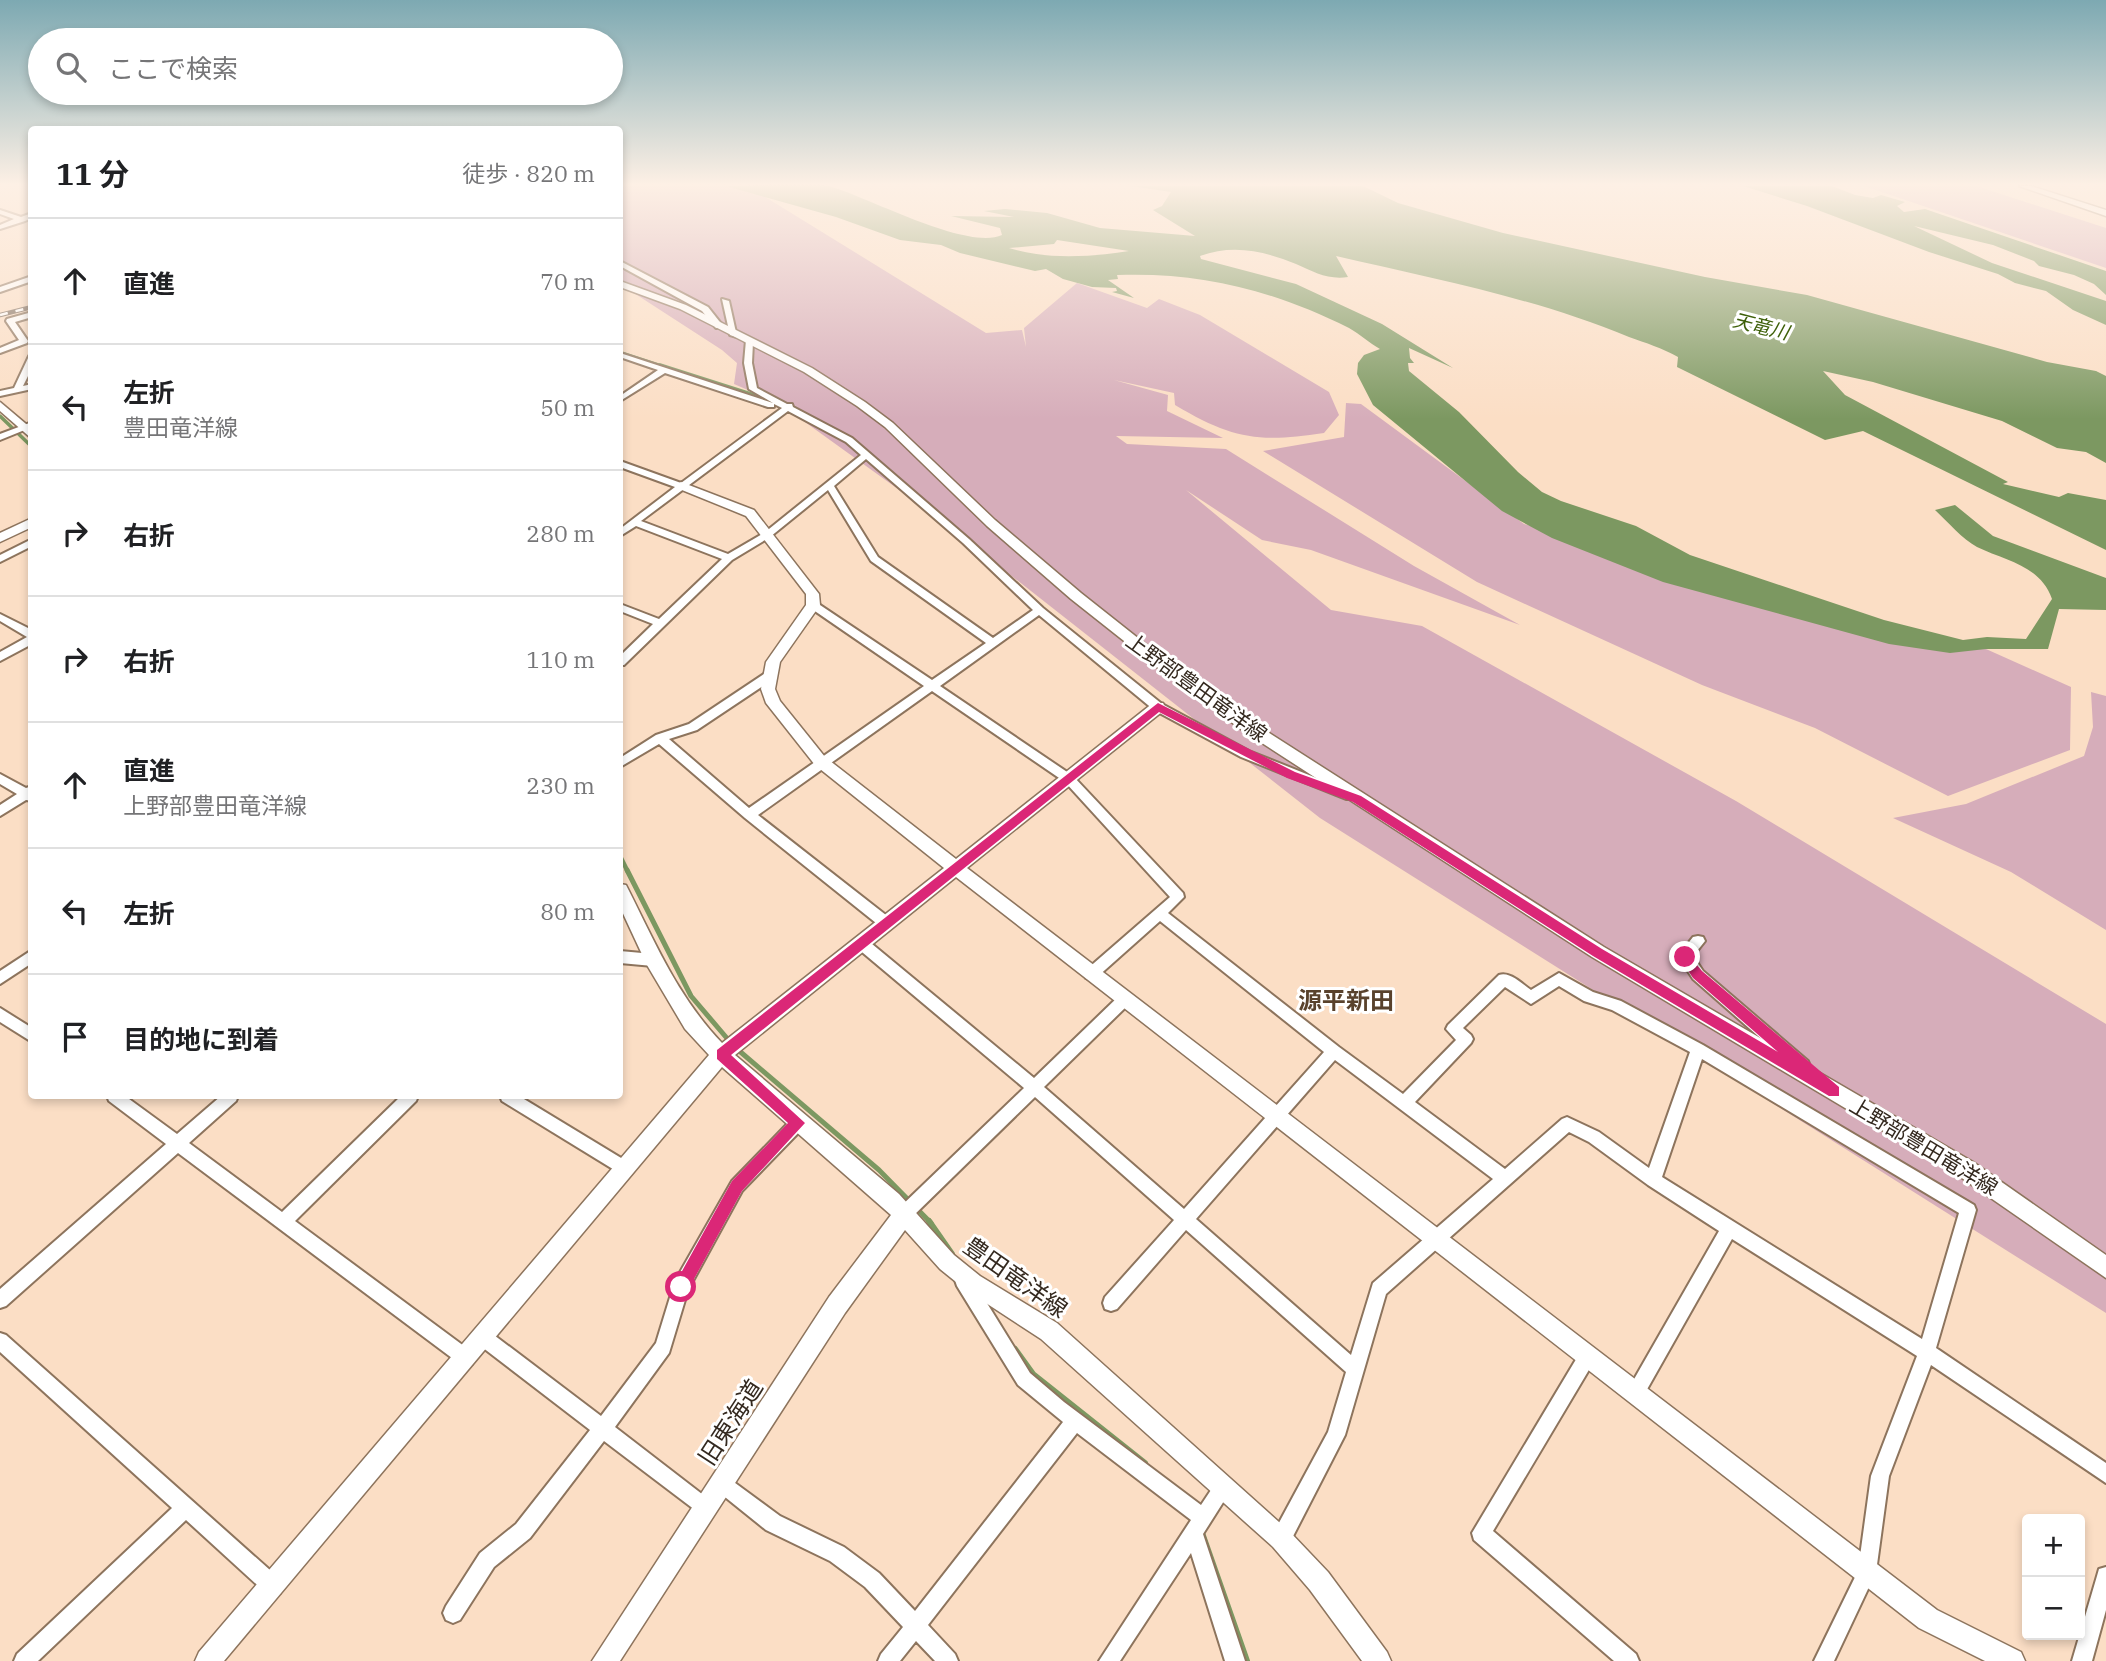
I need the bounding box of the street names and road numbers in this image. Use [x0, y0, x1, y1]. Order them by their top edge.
street label: 上野部豊田竜洋線 [1121, 626, 1273, 748]
street label: 上野部豊田竜洋線 [1845, 1091, 2003, 1201]
street label: 豊田竜洋線 [958, 1229, 1074, 1325]
street label: 旧東海道 [690, 1373, 770, 1471]

